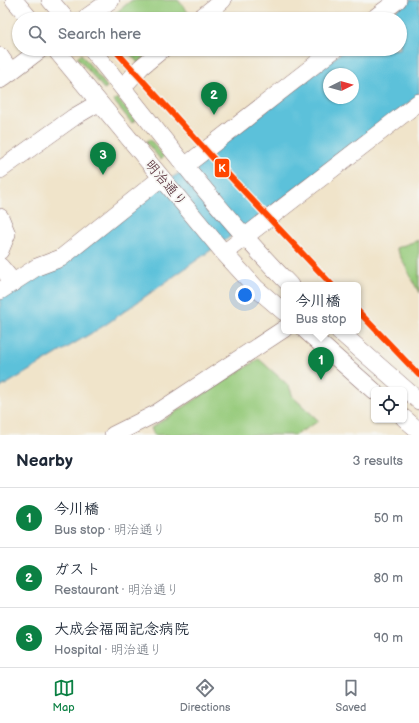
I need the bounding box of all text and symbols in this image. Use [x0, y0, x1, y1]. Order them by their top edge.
search box [12, 12, 407, 56]
icon: search [26, 23, 48, 45]
text: Search here [58, 25, 141, 44]
north arrow [323, 68, 359, 104]
pin: 2 [201, 82, 227, 115]
pin: 3 [90, 142, 116, 175]
street label: 明治通り [141, 156, 191, 210]
line badge: K [214, 158, 230, 178]
text: K [218, 162, 226, 175]
popup [281, 282, 361, 334]
your location [235, 285, 255, 305]
text: 今川橋 [295, 292, 340, 311]
text: Bus stop [295, 311, 347, 327]
pin: 1 [308, 347, 334, 380]
map controls [371, 387, 407, 423]
button: locate [371, 387, 407, 423]
text: Nearby [16, 451, 73, 471]
text: 3 results [352, 453, 403, 469]
text: 今川橋 [54, 500, 99, 519]
text: 1 [26, 510, 32, 526]
text: 50 m [374, 510, 403, 526]
text: Bus stop · 明治通り [54, 522, 166, 538]
text: ガスト [54, 560, 101, 579]
text: 2 [25, 570, 33, 586]
text: 80 m [374, 570, 403, 586]
text: Restaurant · 明治通り [54, 582, 179, 598]
text: 大成会福岡記念病院 [54, 620, 189, 639]
text: 3 [25, 630, 33, 646]
text: 90 m [374, 630, 403, 646]
text: Hospital · 明治通り [54, 642, 162, 658]
tab: Map [53, 677, 75, 714]
tab: Directions [180, 677, 230, 714]
tab: Saved [336, 677, 366, 714]

